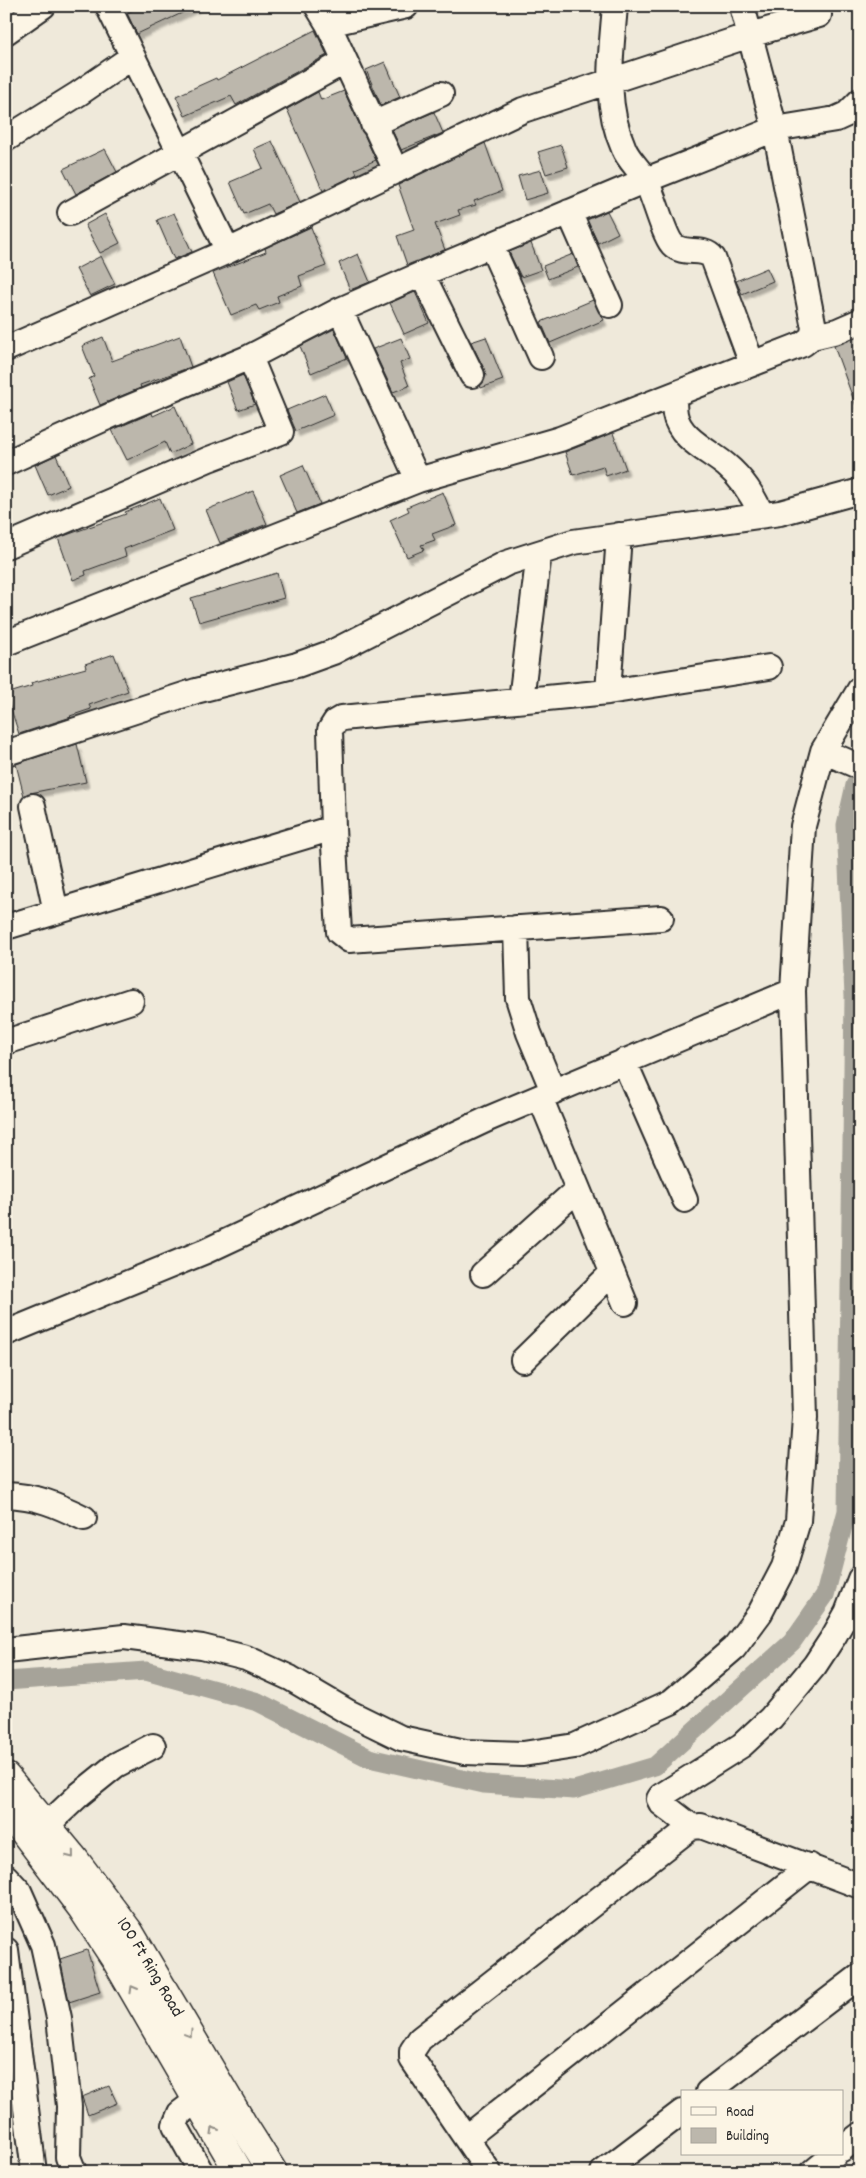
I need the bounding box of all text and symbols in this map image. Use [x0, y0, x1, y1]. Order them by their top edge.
one-way arrow [65, 1849, 73, 1858]
street label: 100 Ft Ring Road [110, 1912, 189, 2022]
one-way arrow [129, 1985, 139, 1994]
one-way arrow [183, 2028, 193, 2037]
legend [681, 2090, 844, 2156]
text: Road [726, 2102, 754, 2124]
one-way arrow [211, 2126, 221, 2135]
text: Building [726, 2126, 769, 2148]

